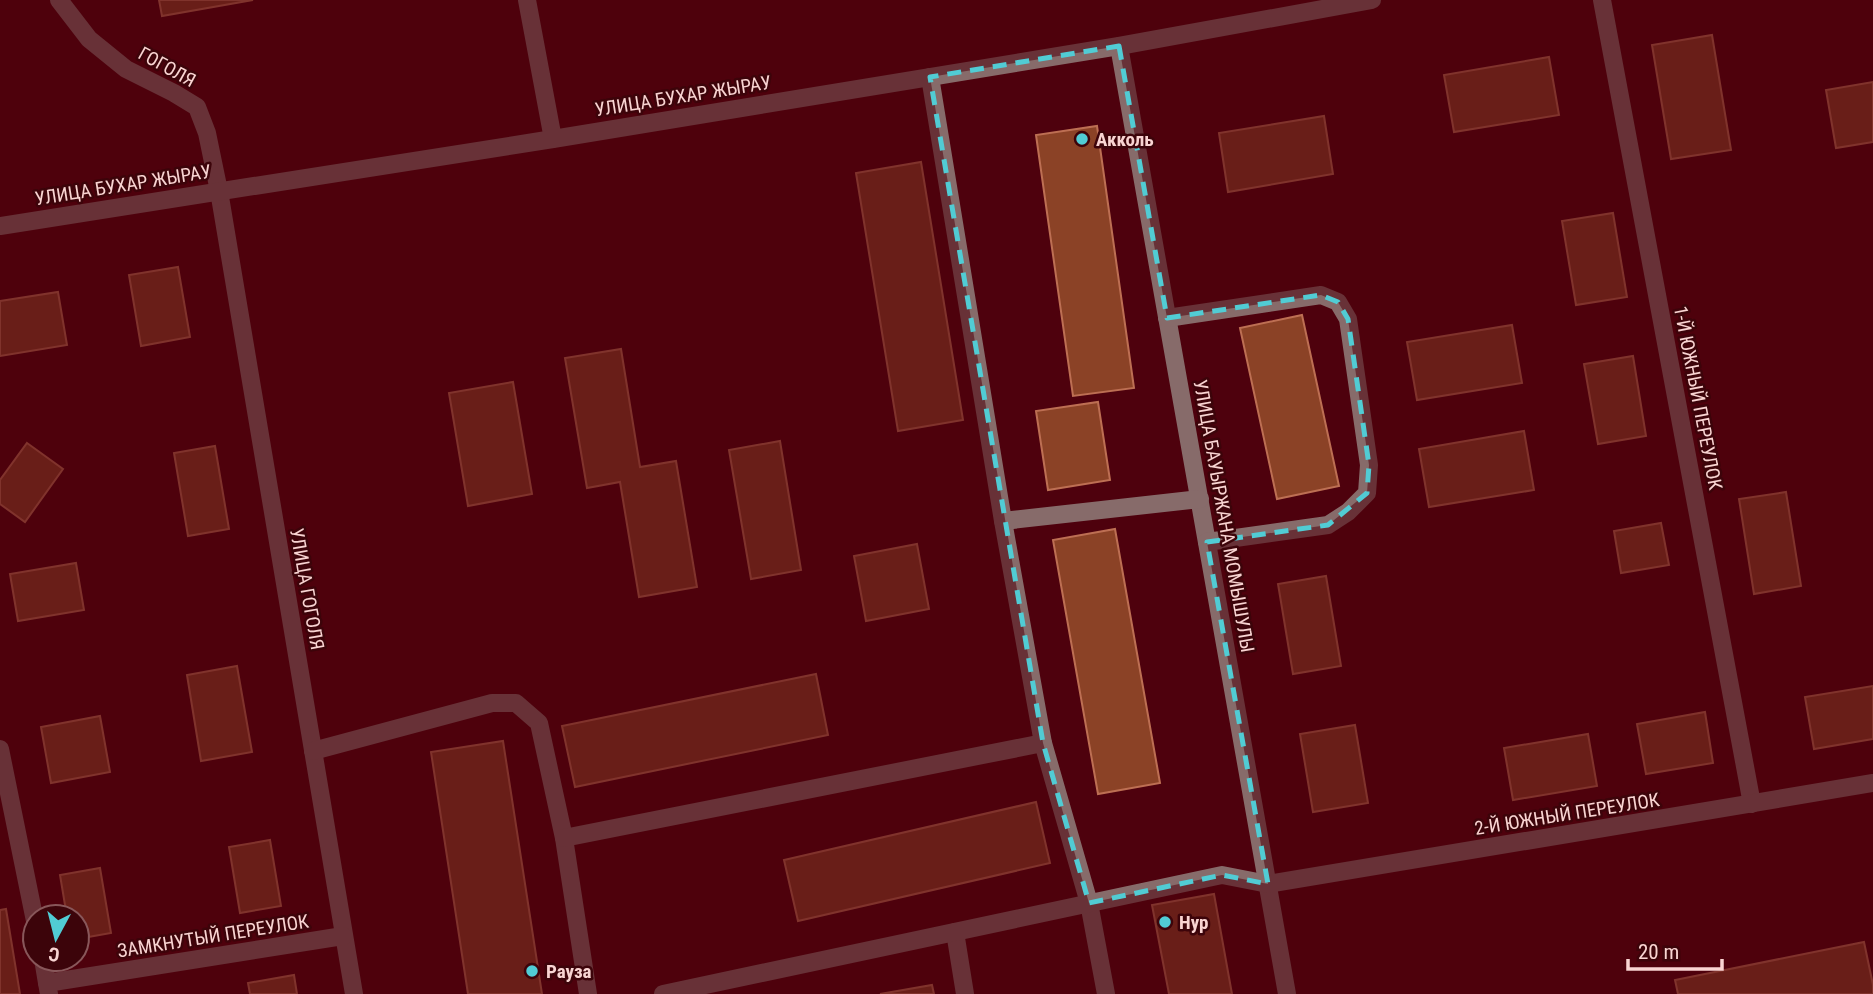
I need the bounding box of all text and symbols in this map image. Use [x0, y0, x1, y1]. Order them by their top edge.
street label: ГОГОЛЯ [134, 42, 200, 92]
street label: УЛИЦА БУХАР ЖЫРАУ [593, 71, 773, 121]
place label: Акколь [1096, 128, 1154, 151]
marker: Акколь [1074, 131, 1090, 147]
street label: УЛИЦА БУХАР ЖЫРАУ [33, 160, 213, 210]
street label: 1-Й ЮЖНЫЙ ПЕРЕУЛОК [1669, 304, 1727, 492]
street label: УЛИЦА БАУЫРЖАНА МОМЫШУЛЫ [1189, 378, 1259, 654]
street label: УЛИЦА ГОГОЛЯ [285, 526, 329, 652]
street label: 2-Й ЮЖНЫЙ ПЕРЕУЛОК [1473, 788, 1661, 840]
north arrow [21, 903, 91, 973]
street label: ЗАМКНУТЫЙ ПЕРЕУЛОК [116, 909, 311, 962]
place label: Нур [1179, 911, 1209, 934]
marker: Нур [1157, 914, 1173, 930]
scale bar [1628, 928, 1722, 972]
text: 20 m [1638, 940, 1679, 964]
text: С [47, 942, 61, 966]
place label: Рауза [546, 960, 592, 983]
marker: Рауза [524, 963, 540, 979]

